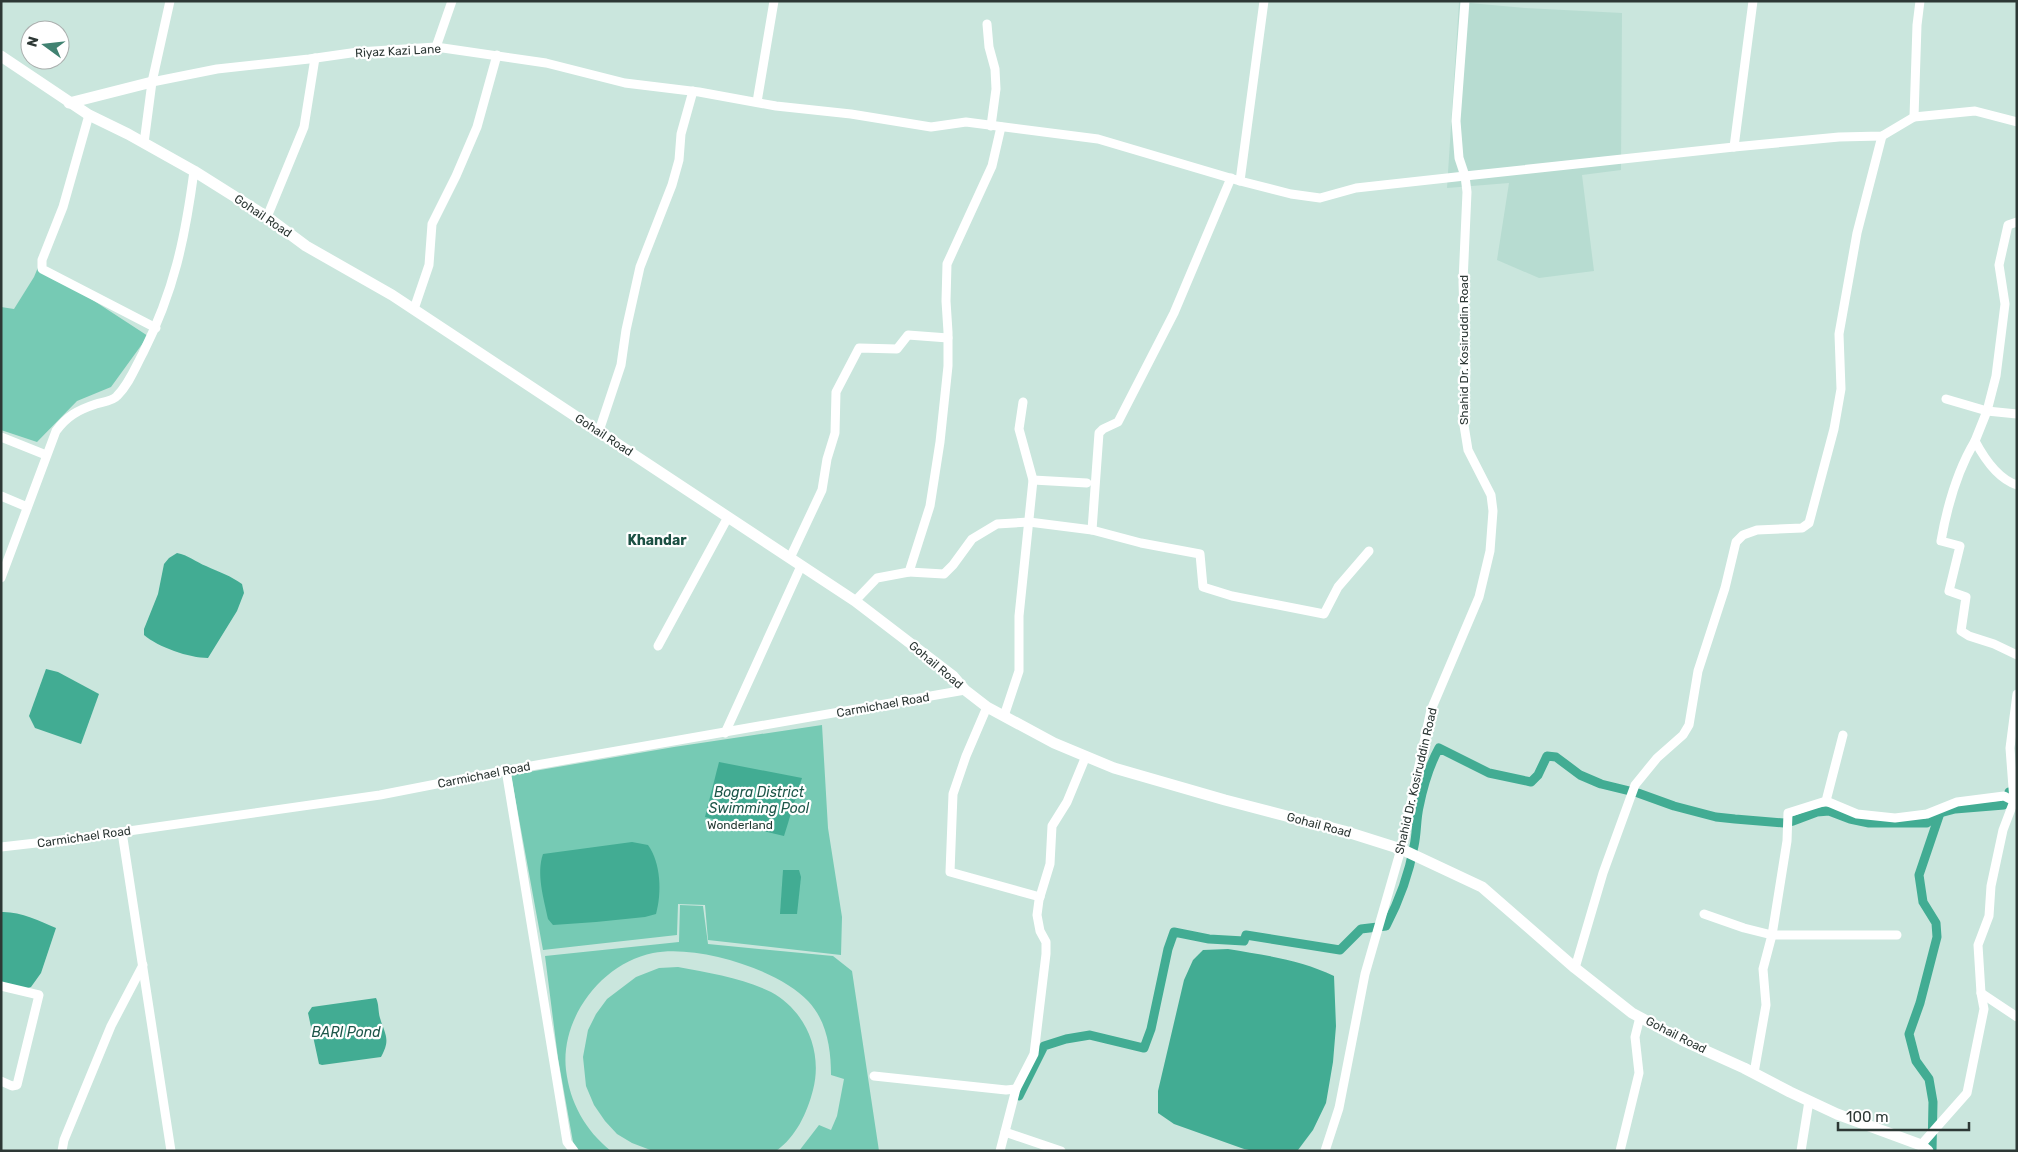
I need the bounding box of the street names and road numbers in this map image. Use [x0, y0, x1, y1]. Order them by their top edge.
street label: Riyaz Kazi Lane [355, 42, 442, 60]
street label: Gohail Road [232, 192, 294, 240]
street label: Shahid Dr. Kosiruddin Road [1457, 275, 1471, 425]
street label: Gohail Road [572, 411, 636, 459]
street label: Gohail Road [906, 638, 966, 692]
street label: Carmichael Road [835, 690, 931, 720]
street label: Shahid Dr. Kosiruddin Road [1392, 706, 1440, 856]
street label: Carmichael Road [436, 759, 532, 791]
street label: Gohail Road [1285, 810, 1353, 840]
street label: Carmichael Road [36, 824, 132, 850]
street label: Gohail Road [1643, 1014, 1709, 1056]

